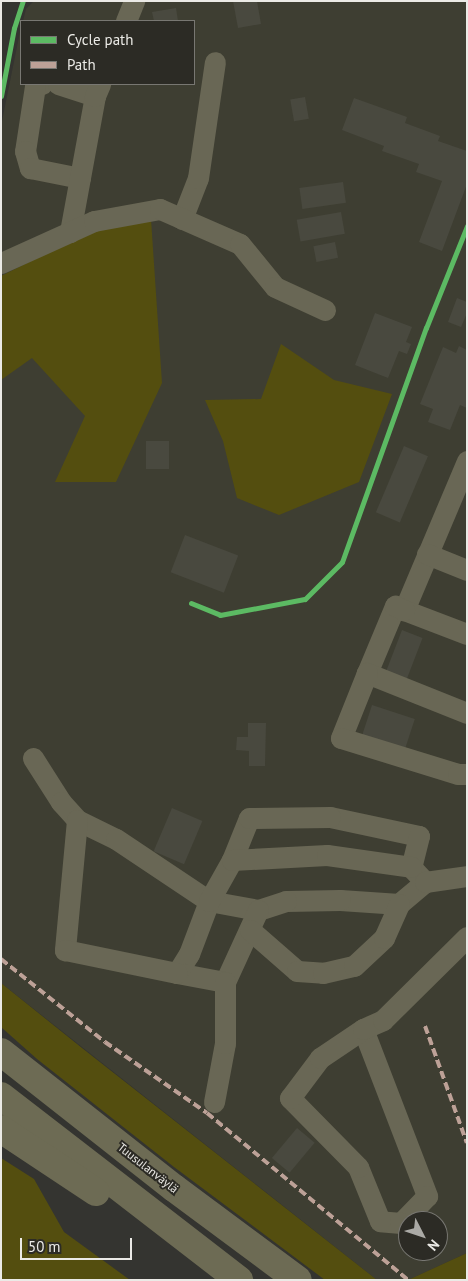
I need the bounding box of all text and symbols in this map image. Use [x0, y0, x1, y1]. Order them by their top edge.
legend [20, 20, 195, 85]
text: Cycle path [67, 30, 133, 49]
text: Path [67, 55, 96, 74]
street label: Tuusulanväylä [115, 1140, 181, 1196]
north arrow [398, 1211, 448, 1261]
scale bar [22, 1228, 135, 1260]
text: N [424, 1236, 443, 1255]
text: 50 m [28, 1237, 61, 1256]

